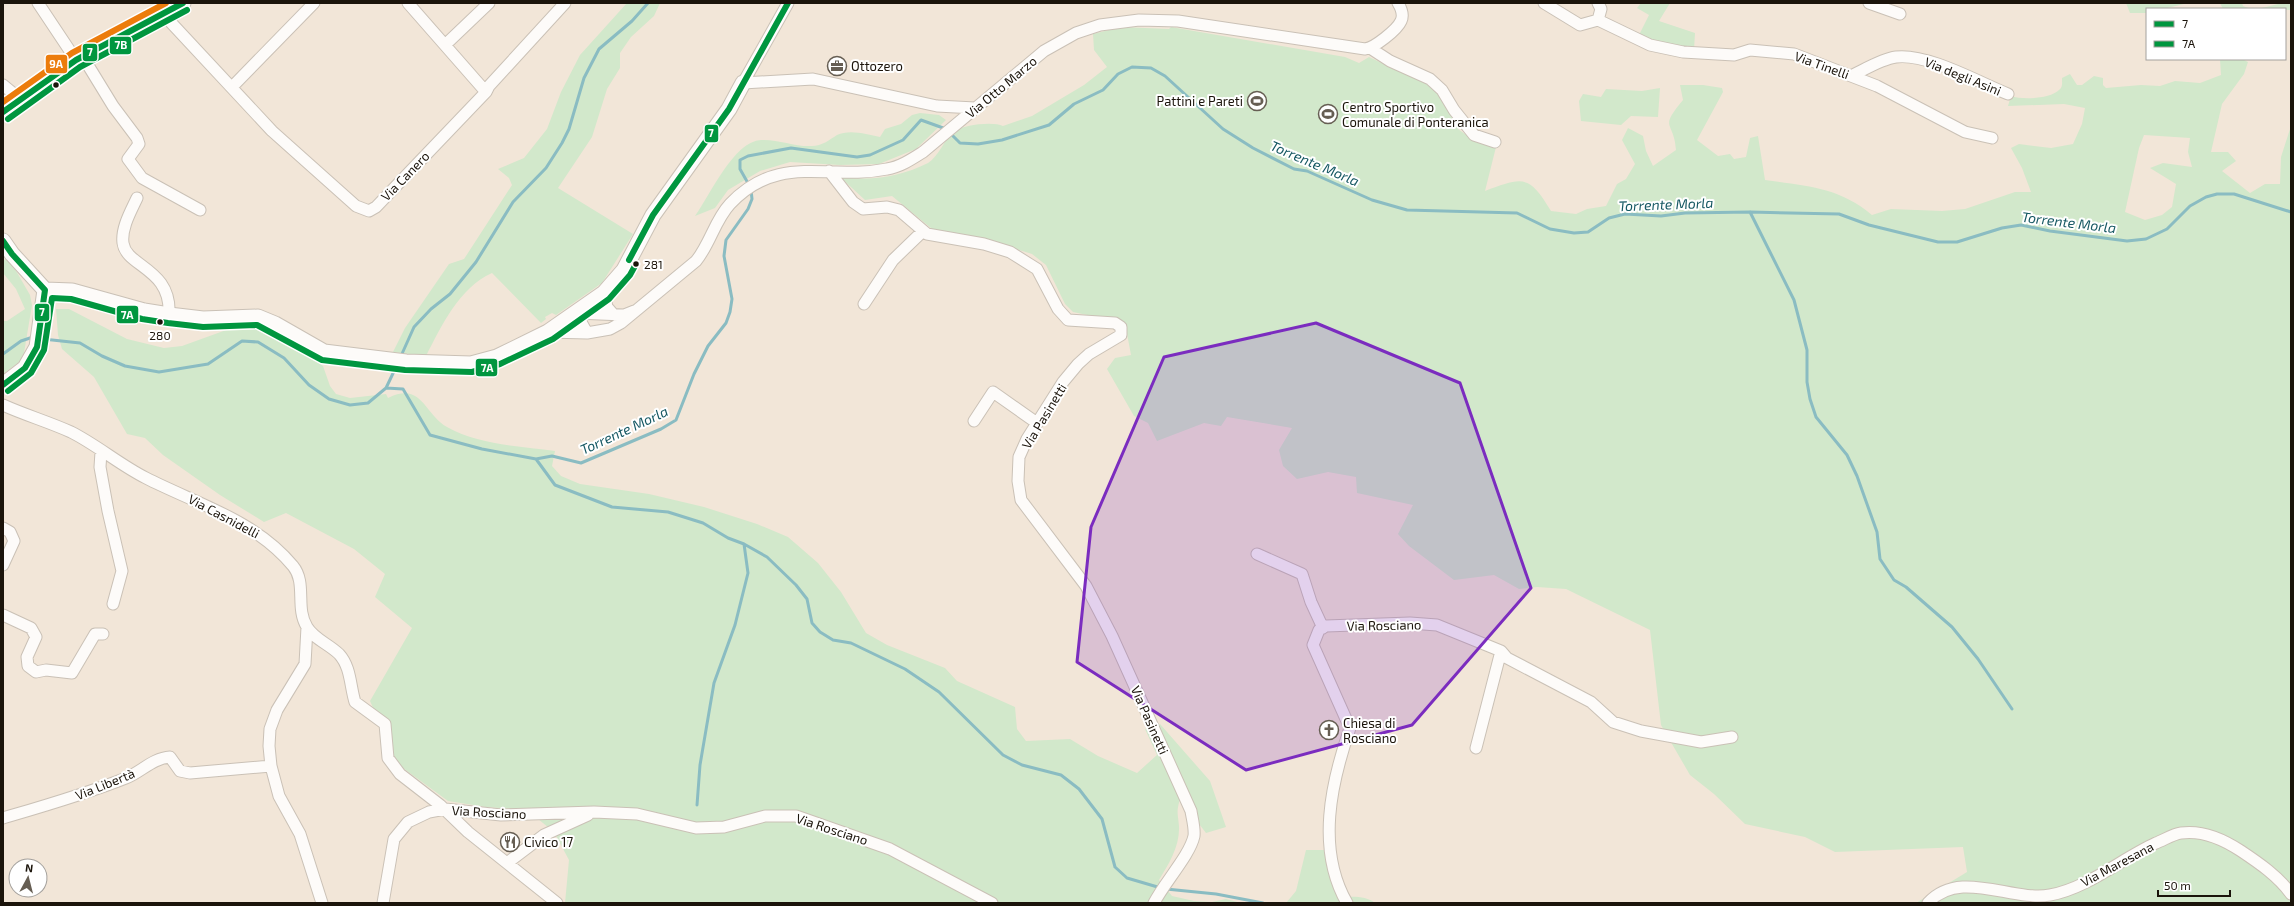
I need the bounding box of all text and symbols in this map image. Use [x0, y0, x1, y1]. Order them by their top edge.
legend [2146, 8, 2286, 60]
text: 7 [2182, 16, 2188, 30]
line badge: 7B [109, 36, 132, 55]
text: 7A [2182, 36, 2196, 50]
text: 7B [115, 38, 127, 51]
line badge: 7 [82, 43, 98, 62]
text: 7 [87, 45, 93, 58]
street label: Via Tinelli [1792, 48, 1852, 82]
street label: Via Otto Marzo [962, 53, 1040, 121]
street label: Via degli Asini [1922, 53, 2004, 99]
line badge: 9A [45, 54, 68, 74]
office icon: Ottozero [826, 55, 848, 77]
text: 9A [49, 57, 64, 70]
place label: Ottozero [851, 58, 903, 74]
unlabelled marker [51, 80, 61, 90]
sports icon: Pattini e Pareti [1246, 90, 1268, 112]
place label: Pattini e Pareti [1157, 93, 1243, 109]
place label: Centro Sportivo Comunale di Ponteranica [1342, 99, 1489, 130]
sports icon: Centro Sportivo Comunale di Ponteranica [1317, 103, 1339, 125]
line badge: 7 [704, 124, 719, 143]
text: 7 [708, 126, 714, 139]
water label: Torrente Morla [1268, 137, 1362, 189]
street label: Via Canero [377, 148, 433, 204]
water label: Torrente Morla [1618, 194, 1714, 214]
water label: Torrente Morla [2021, 208, 2117, 236]
place label: 281 [644, 257, 663, 271]
marker: 281 [631, 259, 641, 269]
line badge: 7 [34, 303, 50, 322]
text: 7 [39, 305, 45, 318]
line badge: 7A [116, 305, 139, 324]
text: 7A [121, 308, 134, 321]
marker: 280 [155, 317, 165, 327]
place label: 280 [149, 328, 171, 342]
line badge: 7A [475, 358, 498, 377]
text: 7A [481, 361, 494, 374]
street label: Via Pasinetti [1018, 380, 1070, 452]
water label: Torrente Morla [577, 402, 671, 458]
street label: Via Casnidelli [186, 491, 262, 541]
street label: Via Rosciano [1346, 616, 1422, 634]
street label: Via Pasinetti [1128, 683, 1172, 757]
place label: Chiesa di Rosciano [1343, 715, 1397, 746]
church icon: Chiesa di Rosciano [1318, 719, 1340, 741]
street label: Via Libertà [73, 765, 137, 803]
street label: Via Rosciano [451, 802, 527, 822]
street label: Via Rosciano [794, 810, 870, 848]
restaurant icon: Civico 17 [499, 831, 521, 853]
place label: Civico 17 [524, 834, 573, 850]
street label: Via Maresana [2078, 838, 2156, 890]
north arrow [8, 858, 48, 898]
text: N [25, 861, 34, 875]
scale bar [2158, 872, 2230, 898]
text: 50 m [2164, 878, 2191, 892]

